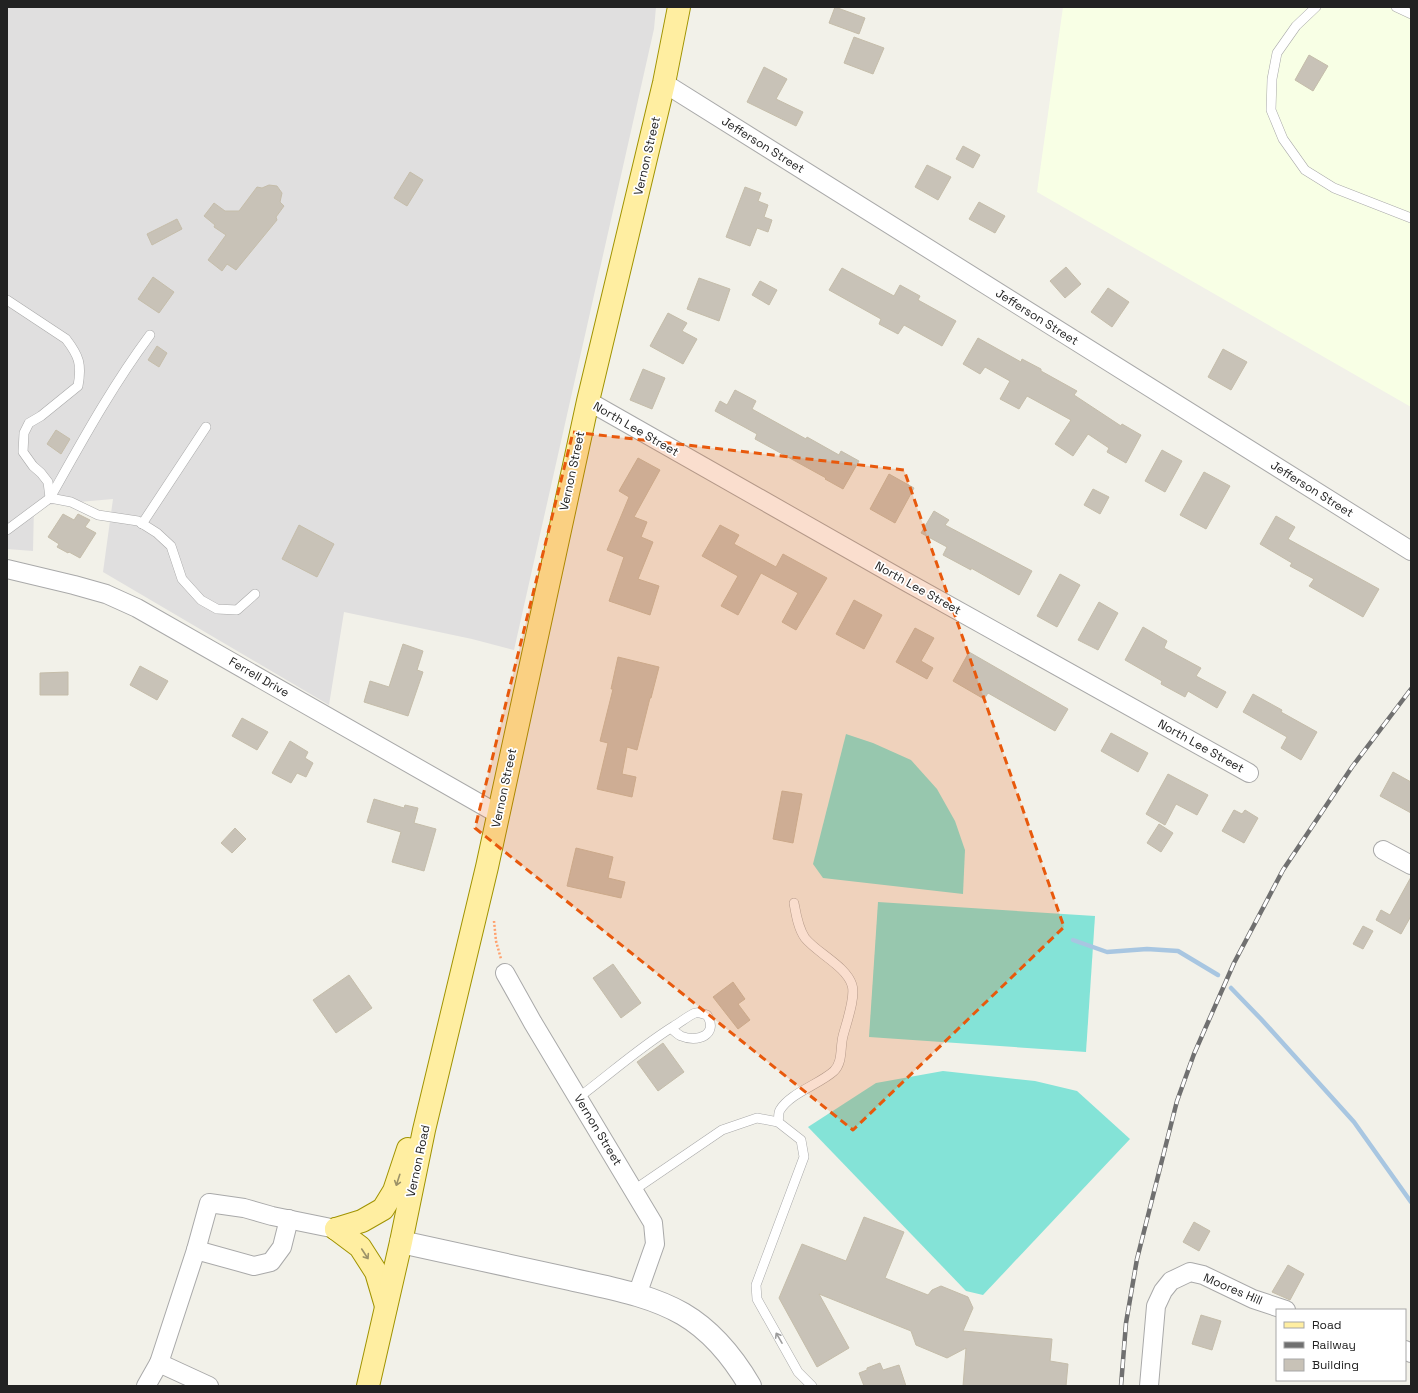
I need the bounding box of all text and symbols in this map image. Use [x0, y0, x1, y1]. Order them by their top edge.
street label: Jefferson Street [719, 113, 807, 177]
street label: Vernon Street [630, 115, 664, 197]
street label: Jefferson Street [993, 285, 1081, 349]
street label: North Lee Street [590, 398, 682, 460]
street label: Vernon Street [556, 430, 588, 512]
street label: Jefferson Street [1268, 457, 1356, 521]
street label: North Lee Street [872, 558, 964, 618]
street label: Ferrell Drive [226, 653, 292, 701]
street label: North Lee Street [1155, 716, 1247, 776]
street label: Vernon Street [488, 747, 520, 829]
street label: Vernon Street [570, 1091, 626, 1169]
street label: Vernon Road [403, 1123, 433, 1199]
one-way arrow [394, 1173, 401, 1186]
one-way arrow [361, 1249, 369, 1260]
street label: Moores Hill [1201, 1269, 1265, 1309]
legend [1276, 1309, 1406, 1381]
text: Road [1312, 1317, 1341, 1333]
one-way arrow [774, 1332, 782, 1344]
text: Railway [1312, 1337, 1356, 1353]
text: Building [1312, 1357, 1359, 1373]

